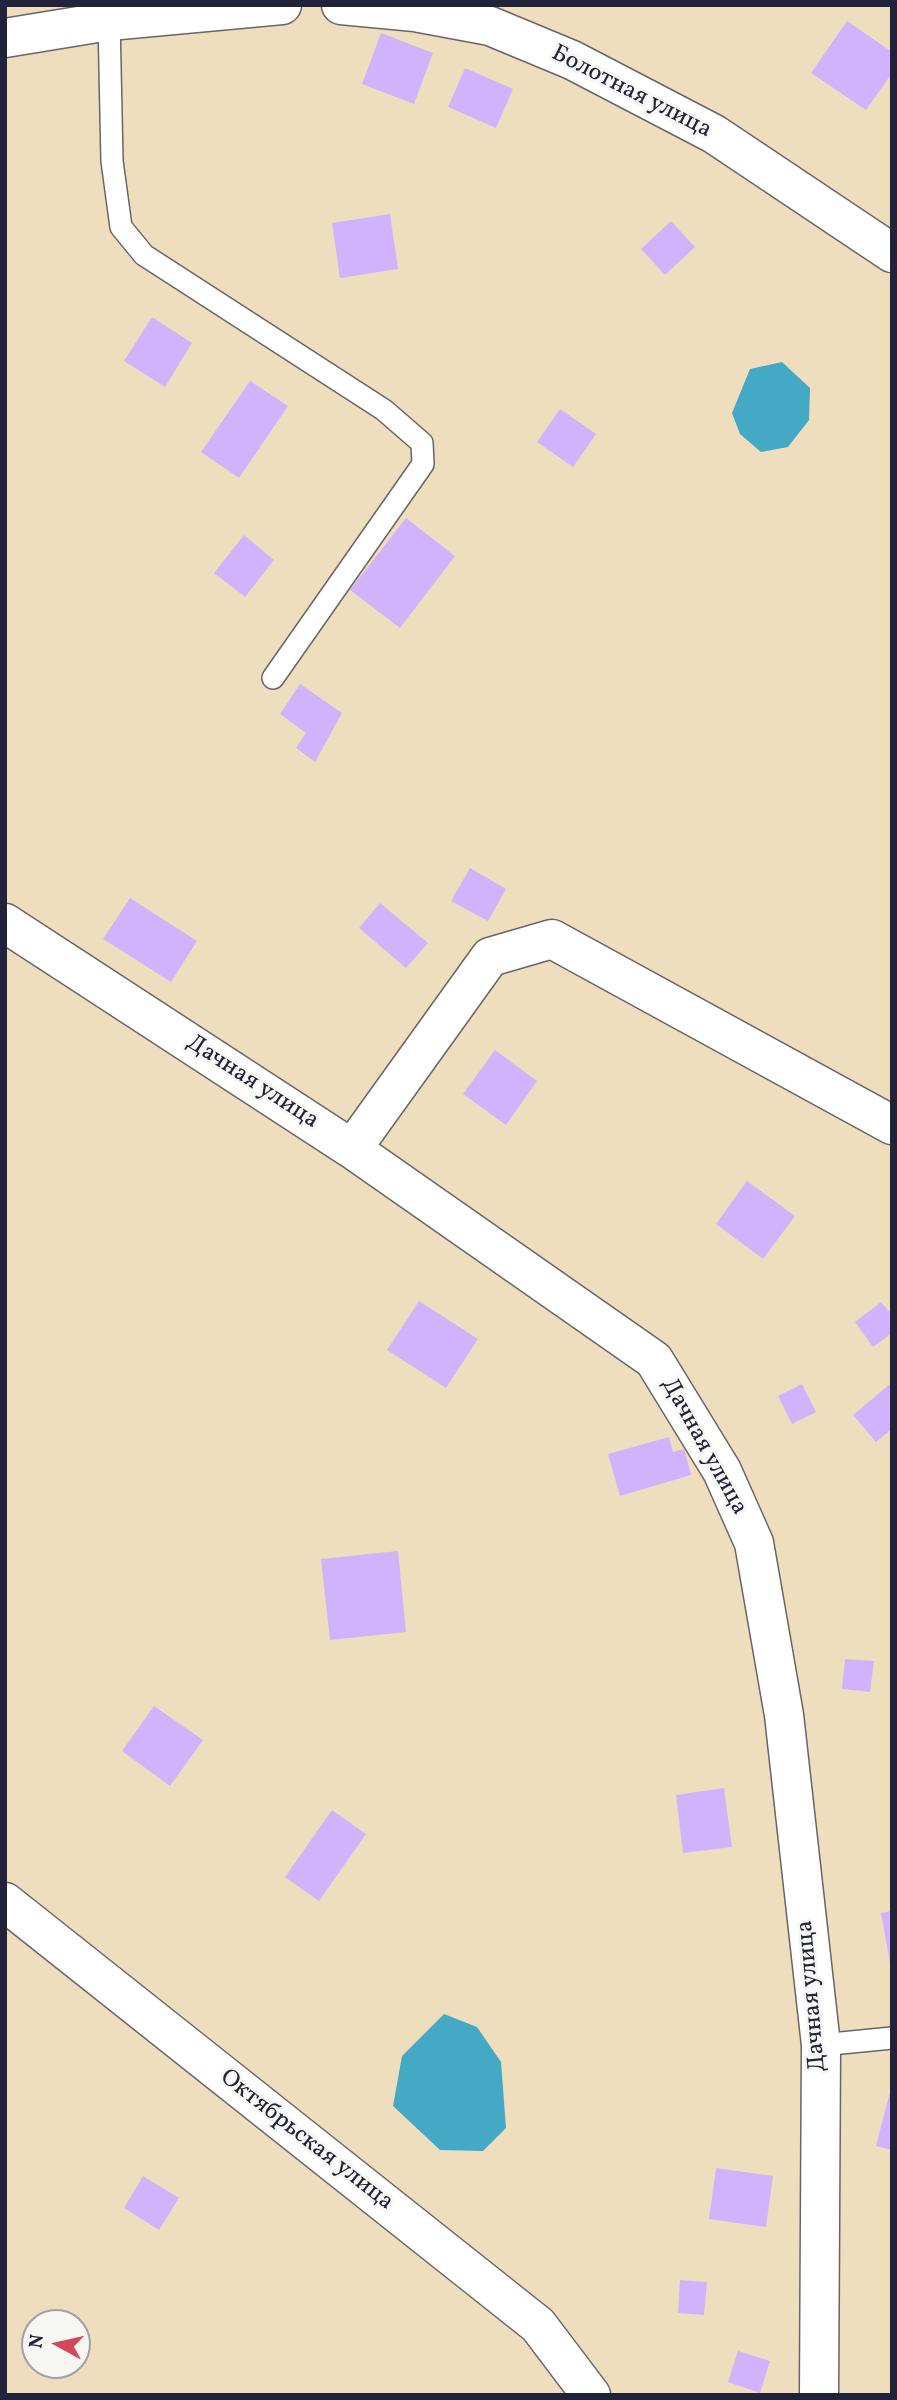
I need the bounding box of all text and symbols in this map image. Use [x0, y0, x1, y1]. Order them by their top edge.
street label: Болотная улица [546, 40, 716, 146]
street label: Дачная улица [180, 1030, 324, 1136]
street label: Дачная улица [654, 1374, 752, 1520]
street label: Дачная улица [792, 1919, 834, 2073]
street label: Октябрьская улица [213, 2064, 399, 2218]
north arrow [21, 2309, 91, 2379]
text: N [23, 2333, 51, 2350]

